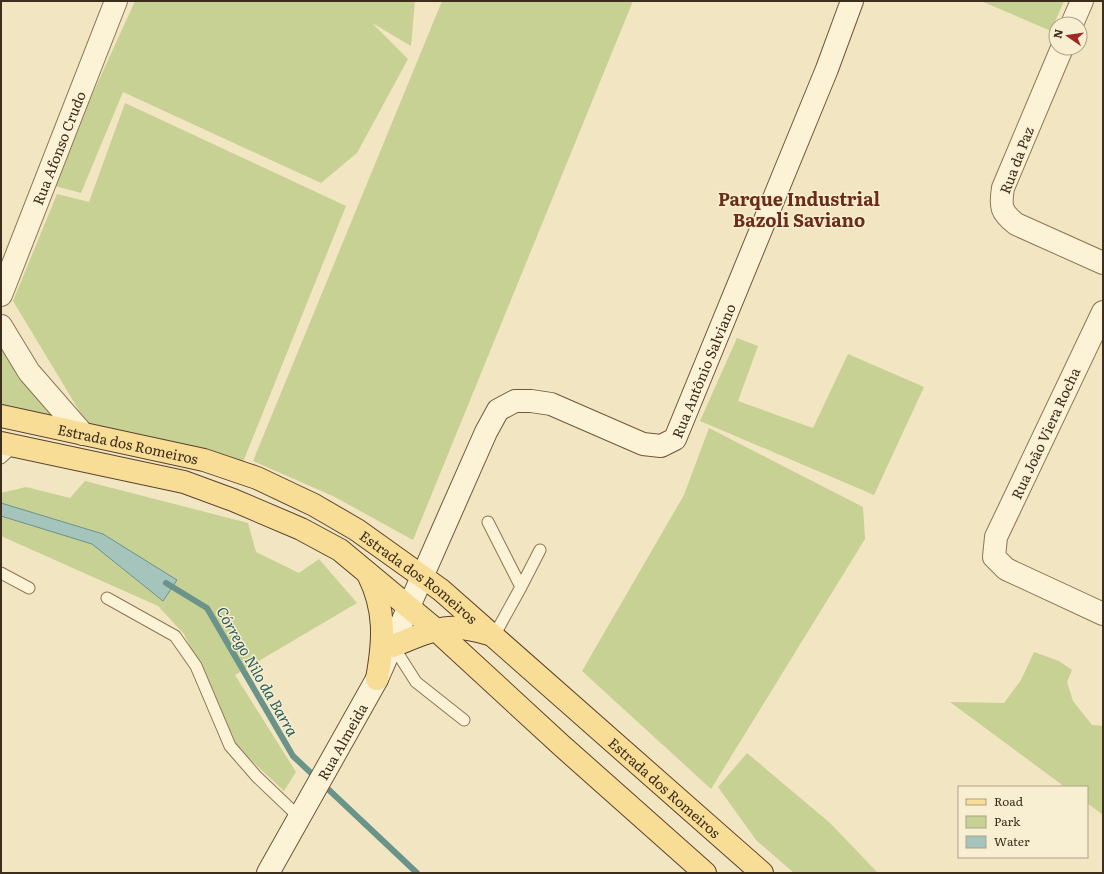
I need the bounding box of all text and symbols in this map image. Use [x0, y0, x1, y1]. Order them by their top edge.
north arrow [1048, 16, 1088, 56]
text: N [1048, 27, 1066, 40]
street label: Rua Afonso Crudo [27, 88, 90, 208]
street label: Rua da Paz [994, 123, 1038, 196]
district label: Parque Industrial Bazoli Saviano [718, 185, 881, 233]
street label: Rua Antônio Salviano [666, 300, 740, 441]
street label: Rua João Viera Rocha [1006, 363, 1085, 502]
street label: Estrada dos Romeiros [56, 419, 200, 468]
street label: Estrada dos Romeiros [356, 525, 482, 628]
water label: Córrego Nilo da Barra [211, 602, 305, 741]
street label: Rua Almeida [312, 699, 372, 783]
street label: Estrada dos Romeiros [604, 732, 725, 842]
legend [958, 786, 1088, 858]
text: Road [994, 792, 1024, 810]
text: Park [994, 812, 1021, 830]
text: Water [994, 832, 1030, 850]

